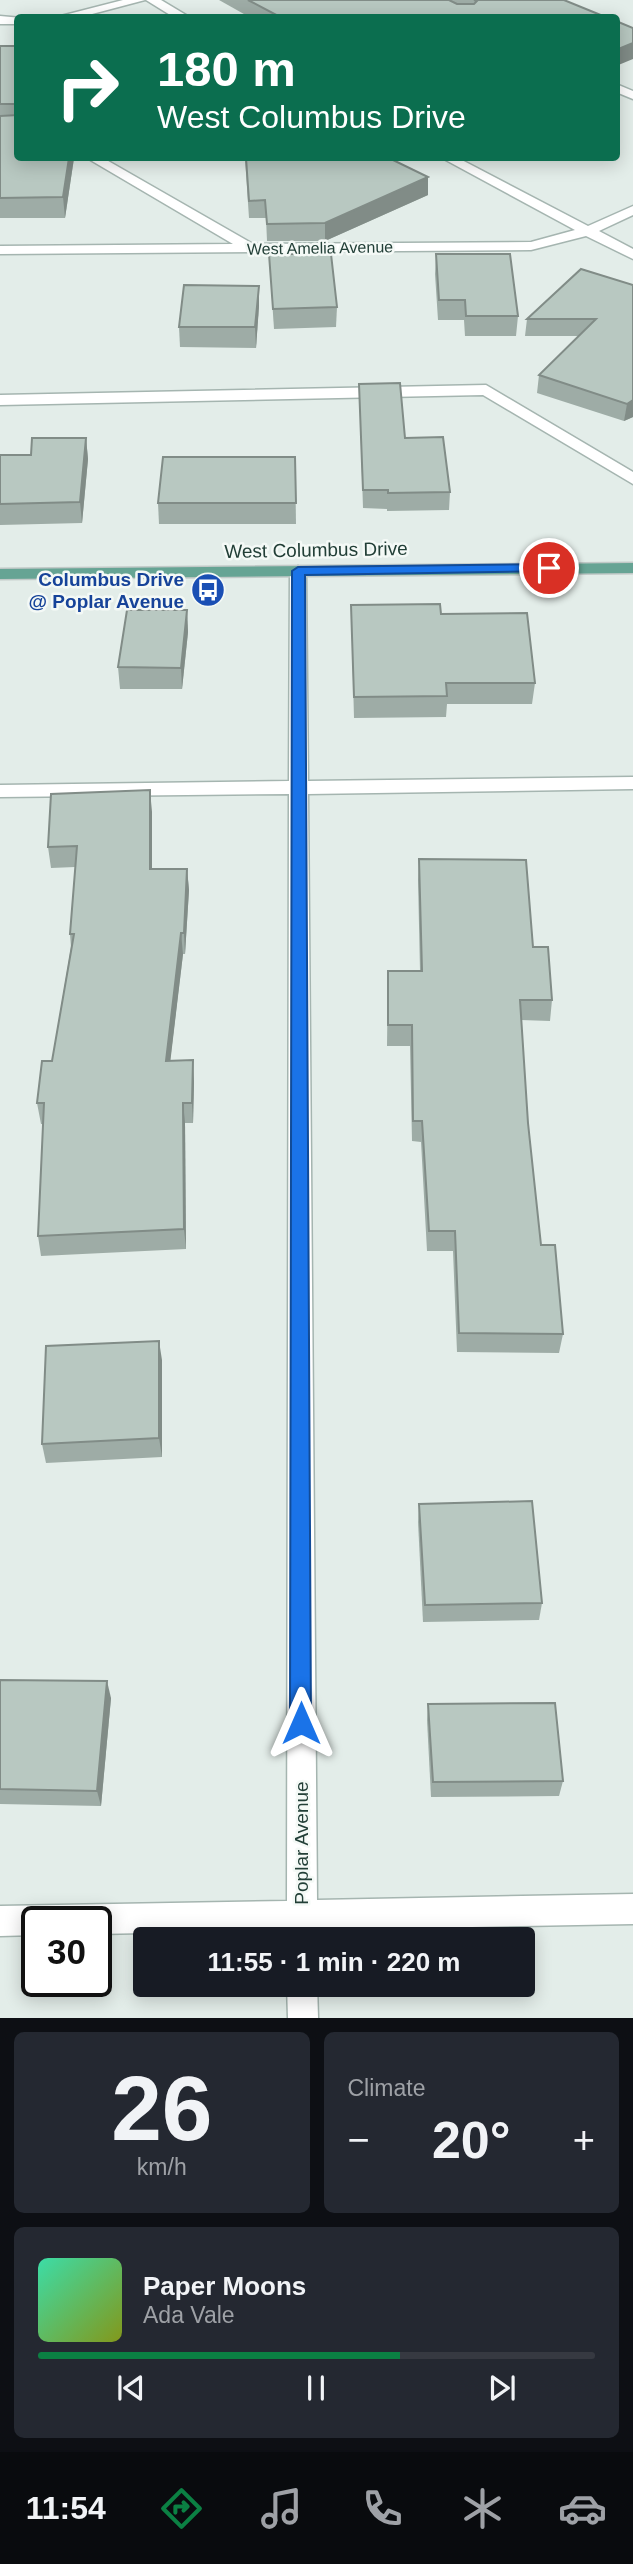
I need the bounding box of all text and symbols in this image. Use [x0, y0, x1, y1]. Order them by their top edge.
icon: right [42, 42, 133, 133]
text: 180 m [157, 42, 296, 96]
text: West Columbus Drive [157, 99, 466, 135]
street label: West Amelia Avenue [247, 238, 393, 258]
street label: West Columbus Drive [224, 538, 408, 562]
pin [519, 538, 579, 598]
icon: arrive [530, 549, 568, 587]
place label: Columbus Drive @ Poplar Avenue [29, 569, 184, 612]
bus stop icon: Columbus Drive @ Poplar Avenue [189, 571, 227, 609]
position arrow [264, 1686, 338, 1760]
street label: Poplar Avenue [291, 1781, 312, 1905]
speed limit sign: 30 [21, 1906, 112, 1997]
text: 11:55 · 1 min · 220 m [208, 1947, 460, 1977]
text: 26 [111, 2058, 212, 2159]
text: Climate [348, 2075, 425, 2101]
text: 20° [432, 2111, 511, 2169]
text: − [348, 2119, 370, 2161]
text: + [573, 2119, 595, 2161]
text: km/h [137, 2154, 187, 2180]
text: Paper Moons [143, 2271, 306, 2301]
text: Ada Vale [143, 2302, 235, 2328]
icon: previous [112, 2369, 150, 2407]
icon: pause [297, 2369, 335, 2407]
icon: next [483, 2369, 521, 2407]
icon: directions [157, 2484, 206, 2533]
icon: music [257, 2484, 306, 2533]
icon: phone [358, 2484, 407, 2533]
icon: climate [458, 2484, 507, 2533]
icon: car [558, 2484, 607, 2533]
text: 11:54 [26, 2490, 106, 2526]

